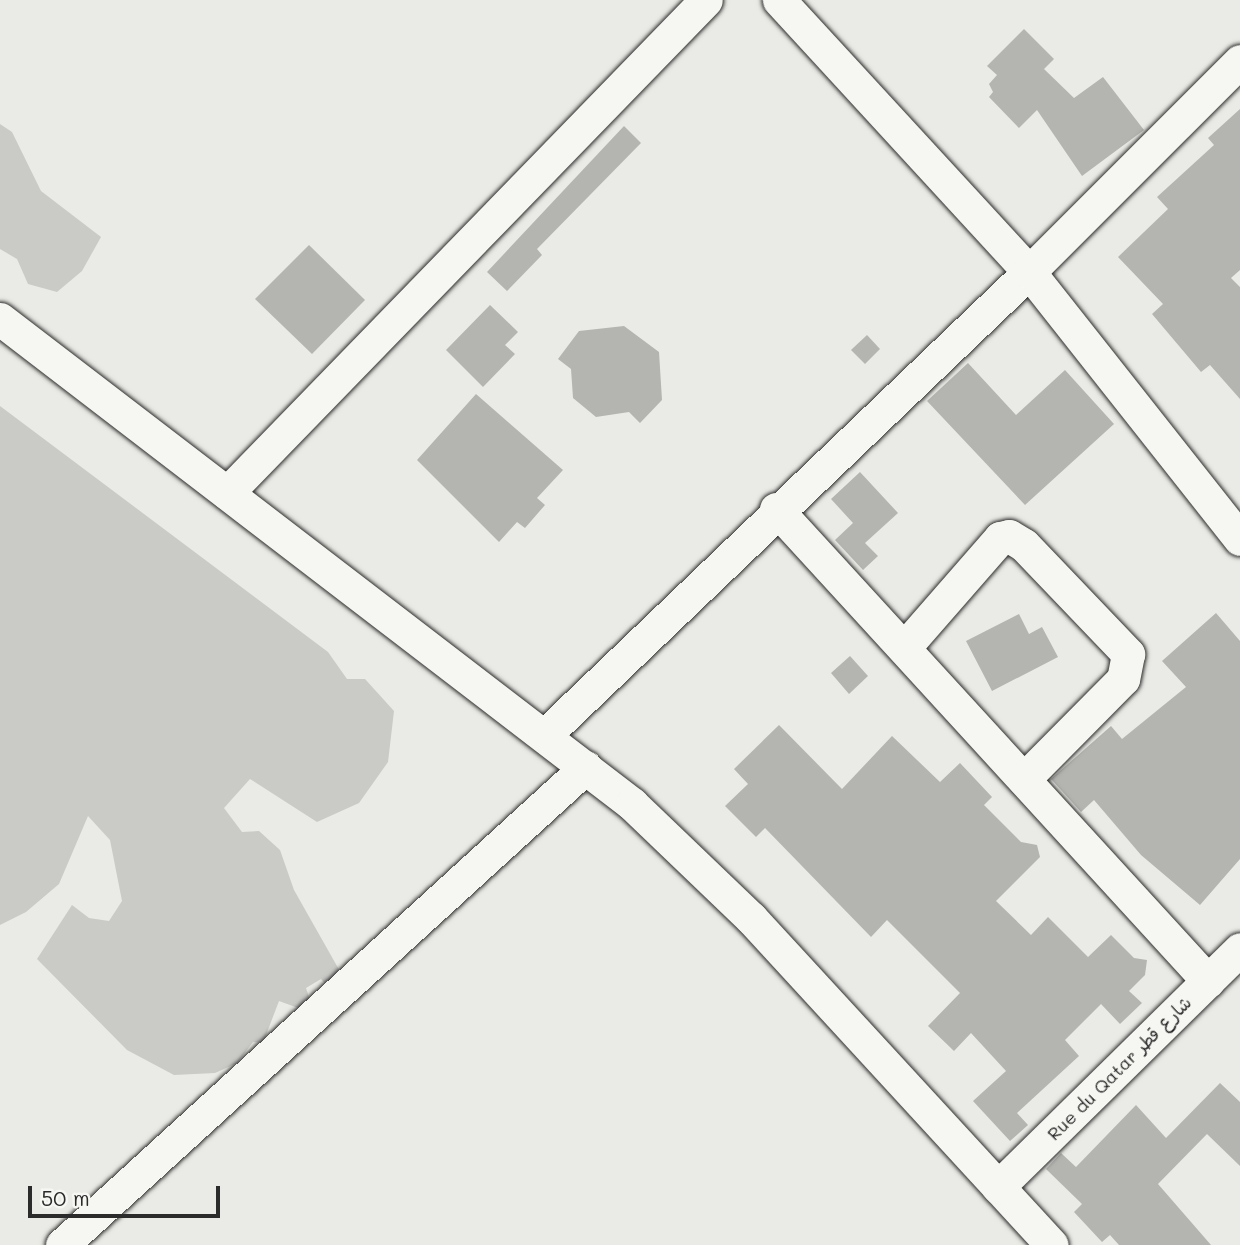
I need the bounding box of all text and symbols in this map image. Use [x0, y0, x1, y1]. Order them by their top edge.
street label: Rue du Qatar شارع قطر [1042, 991, 1196, 1145]
scale bar [32, 1172, 224, 1216]
text: 50 m [41, 1184, 90, 1211]

